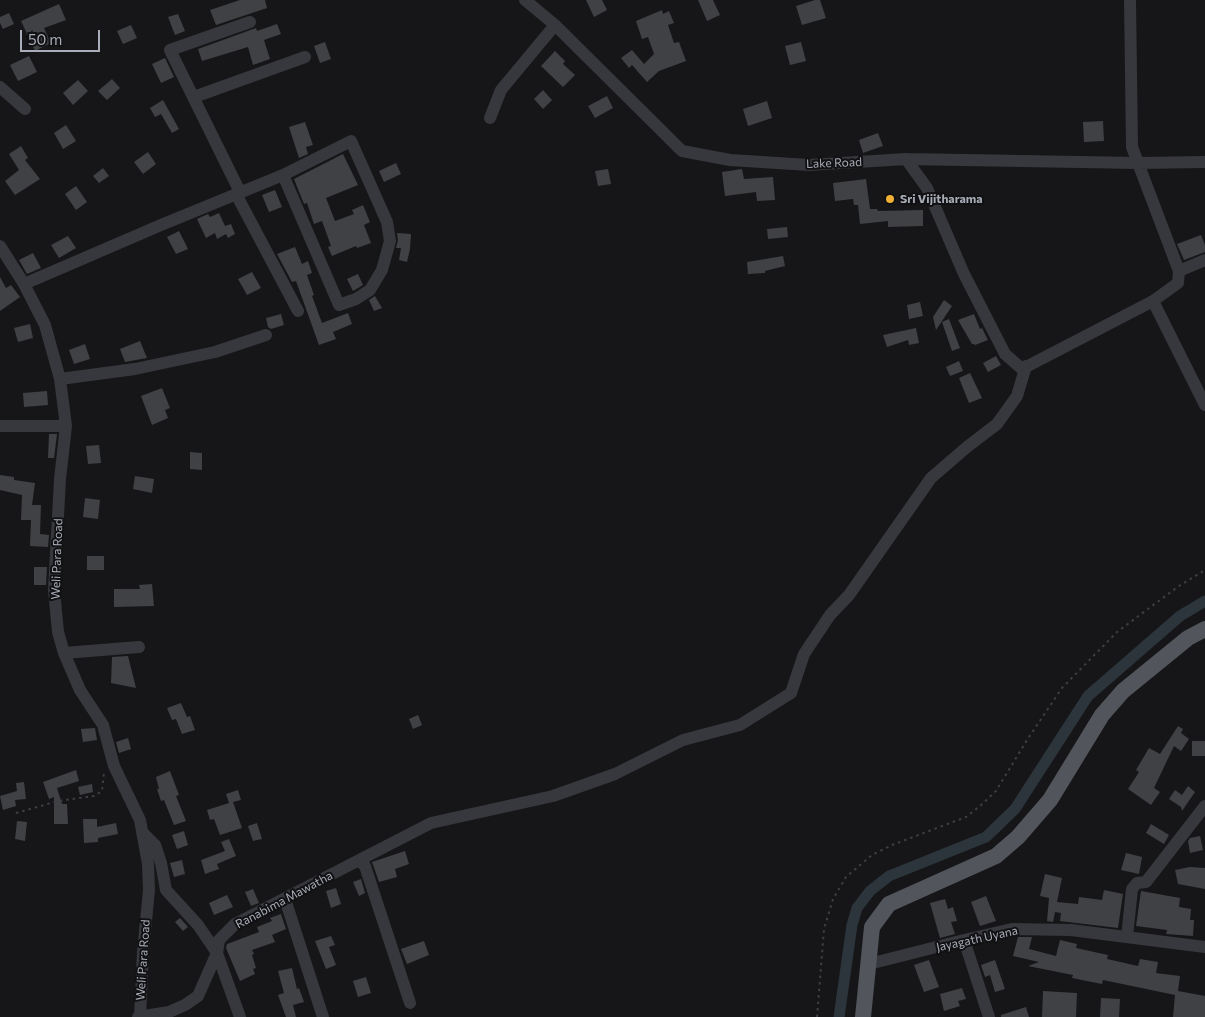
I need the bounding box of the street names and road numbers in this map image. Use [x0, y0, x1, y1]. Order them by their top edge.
street label: Lake Road [806, 155, 862, 171]
street label: Weli Para Road [48, 518, 66, 600]
street label: Ranabima Mawatha [233, 868, 335, 932]
street label: Weli Para Road [133, 919, 153, 1001]
street label: Jayagath Uyana [935, 923, 1019, 955]

